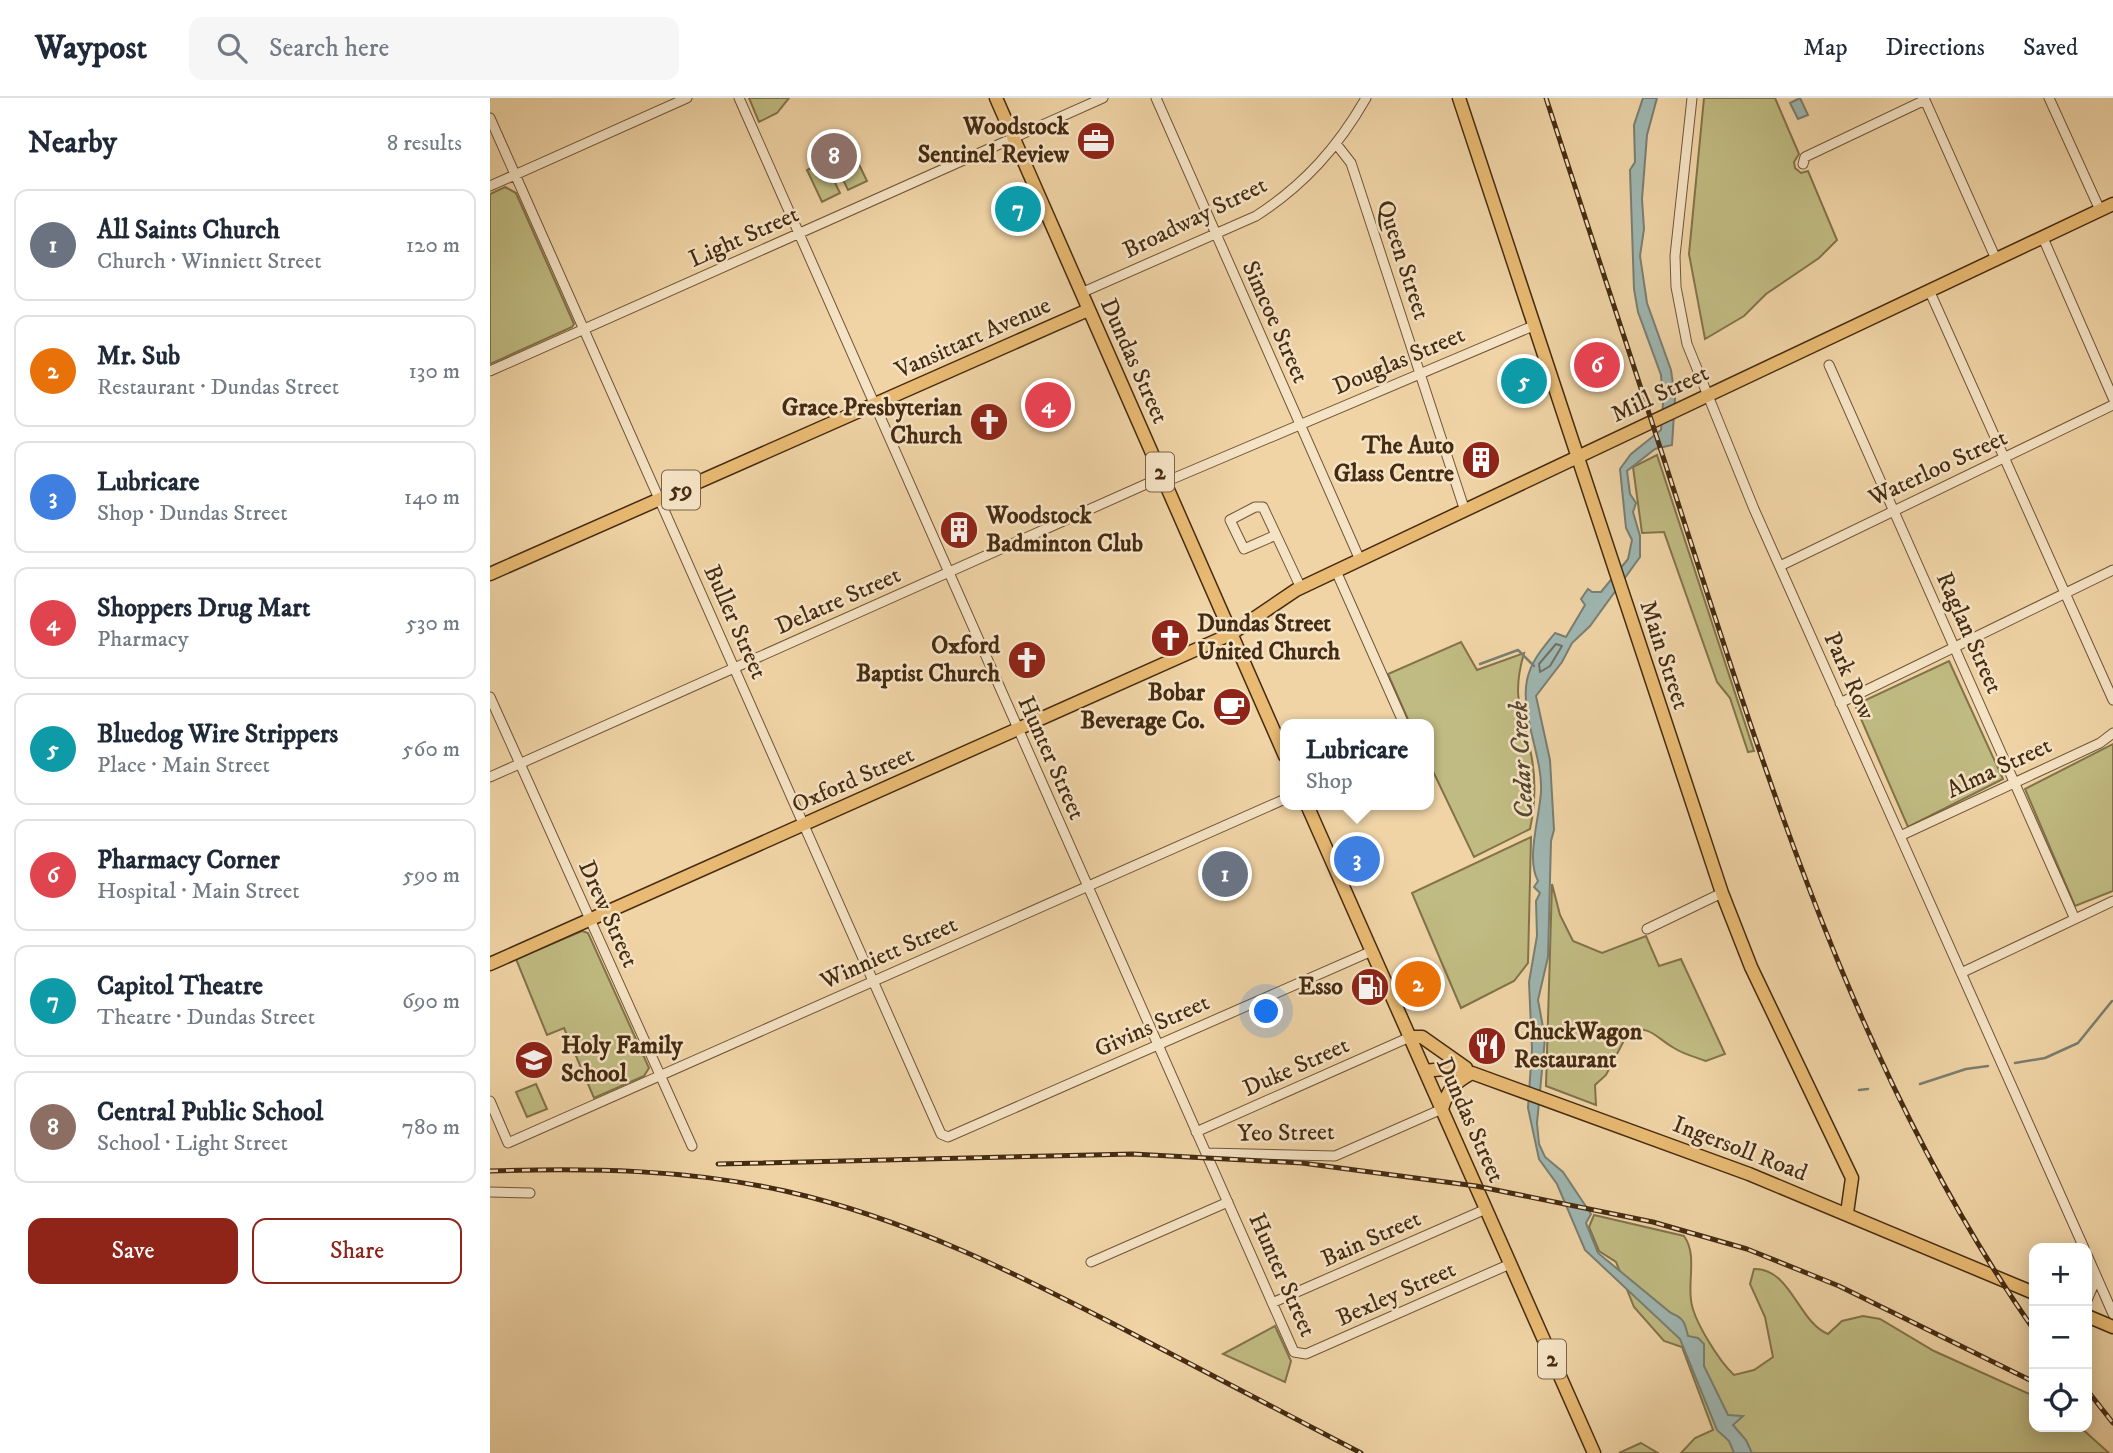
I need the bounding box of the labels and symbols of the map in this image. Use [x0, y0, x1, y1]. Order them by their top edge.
place label: Woodstock Sentinel Review [918, 112, 1070, 170]
office icon: Woodstock Sentinel Review [1075, 120, 1117, 162]
pin: 8 [811, 130, 857, 182]
street label: Broadway Street [1118, 170, 1272, 266]
pin: 7 [995, 183, 1041, 235]
street label: Queen Street [1370, 197, 1436, 324]
street label: Light Street [684, 199, 804, 275]
street label: Simcoe Street [1235, 256, 1315, 388]
street label: Vansittart Avenue [890, 290, 1055, 386]
street label: Dundas Street [1093, 294, 1175, 429]
street label: Douglas Street [1329, 320, 1470, 402]
pin: 6 [1574, 339, 1620, 391]
pin: 5 [1501, 355, 1547, 407]
street label: Mill Street [1606, 358, 1714, 430]
pin: 4 [1025, 379, 1071, 431]
place label: Grace Presbyterian Church [782, 393, 962, 451]
church icon: Grace Presbyterian Church [968, 401, 1010, 443]
street label: Waterloo Street [1863, 423, 2012, 514]
place label: The Auto Glass Centre [1334, 431, 1454, 489]
building icon: The Auto Glass Centre [1460, 439, 1502, 481]
road number: 2 [1146, 452, 1174, 492]
road number: 59 [662, 470, 700, 510]
place label: Woodstock Badminton Club [985, 501, 1143, 559]
building icon: Woodstock Badminton Club [938, 509, 980, 551]
street label: Buller Street [697, 560, 774, 684]
street label: Delatre Street [771, 560, 905, 642]
street label: Raglan Street [1929, 568, 2009, 699]
street label: Main Street [1632, 597, 1696, 714]
place label: Dundas Street United Church [1197, 609, 1341, 667]
church icon: Dundas Street United Church [1149, 617, 1191, 659]
street label: Park Row [1816, 628, 1882, 725]
place label: Oxford Baptist Church [856, 631, 1001, 689]
church icon: Oxford Baptist Church [1006, 639, 1048, 681]
place label: Bobar Beverage Co. [1080, 678, 1206, 736]
cafe icon: Bobar Beverage Co. [1211, 686, 1253, 728]
street label: Hunter Street [1010, 691, 1092, 825]
water label: Cedar Creek [1502, 700, 1542, 820]
street label: Alma Street [1942, 730, 2057, 805]
street label: Oxford Street [787, 740, 919, 820]
pin: 3 [1334, 833, 1380, 885]
pin: 1 [1202, 848, 1248, 900]
street label: Drew Street [571, 856, 645, 972]
street label: Winniett Street [815, 909, 962, 997]
pin: 2 [1395, 958, 1441, 1010]
fuel station icon: Esso [1349, 966, 1391, 1008]
place label: Esso [1298, 972, 1343, 1002]
street label: Givins Street [1090, 987, 1214, 1065]
your location [1249, 994, 1283, 1028]
place label: ChuckWagon Restaurant [1514, 1017, 1643, 1075]
restaurant icon: ChuckWagon Restaurant [1466, 1025, 1508, 1067]
street label: Duke Street [1238, 1030, 1354, 1104]
place label: Holy Family School [561, 1031, 683, 1089]
school or university icon: Holy Family School [513, 1039, 555, 1081]
street label: Dundas Street [1429, 1053, 1511, 1188]
street label: Ingersoll Road [1668, 1110, 1812, 1188]
street label: Yeo Street [1237, 1117, 1335, 1149]
street label: Bain Street [1316, 1204, 1426, 1274]
street label: Hunter Street [1241, 1208, 1323, 1342]
street label: Bexley Street [1332, 1254, 1461, 1334]
road number: 2 [1538, 1340, 1566, 1378]

